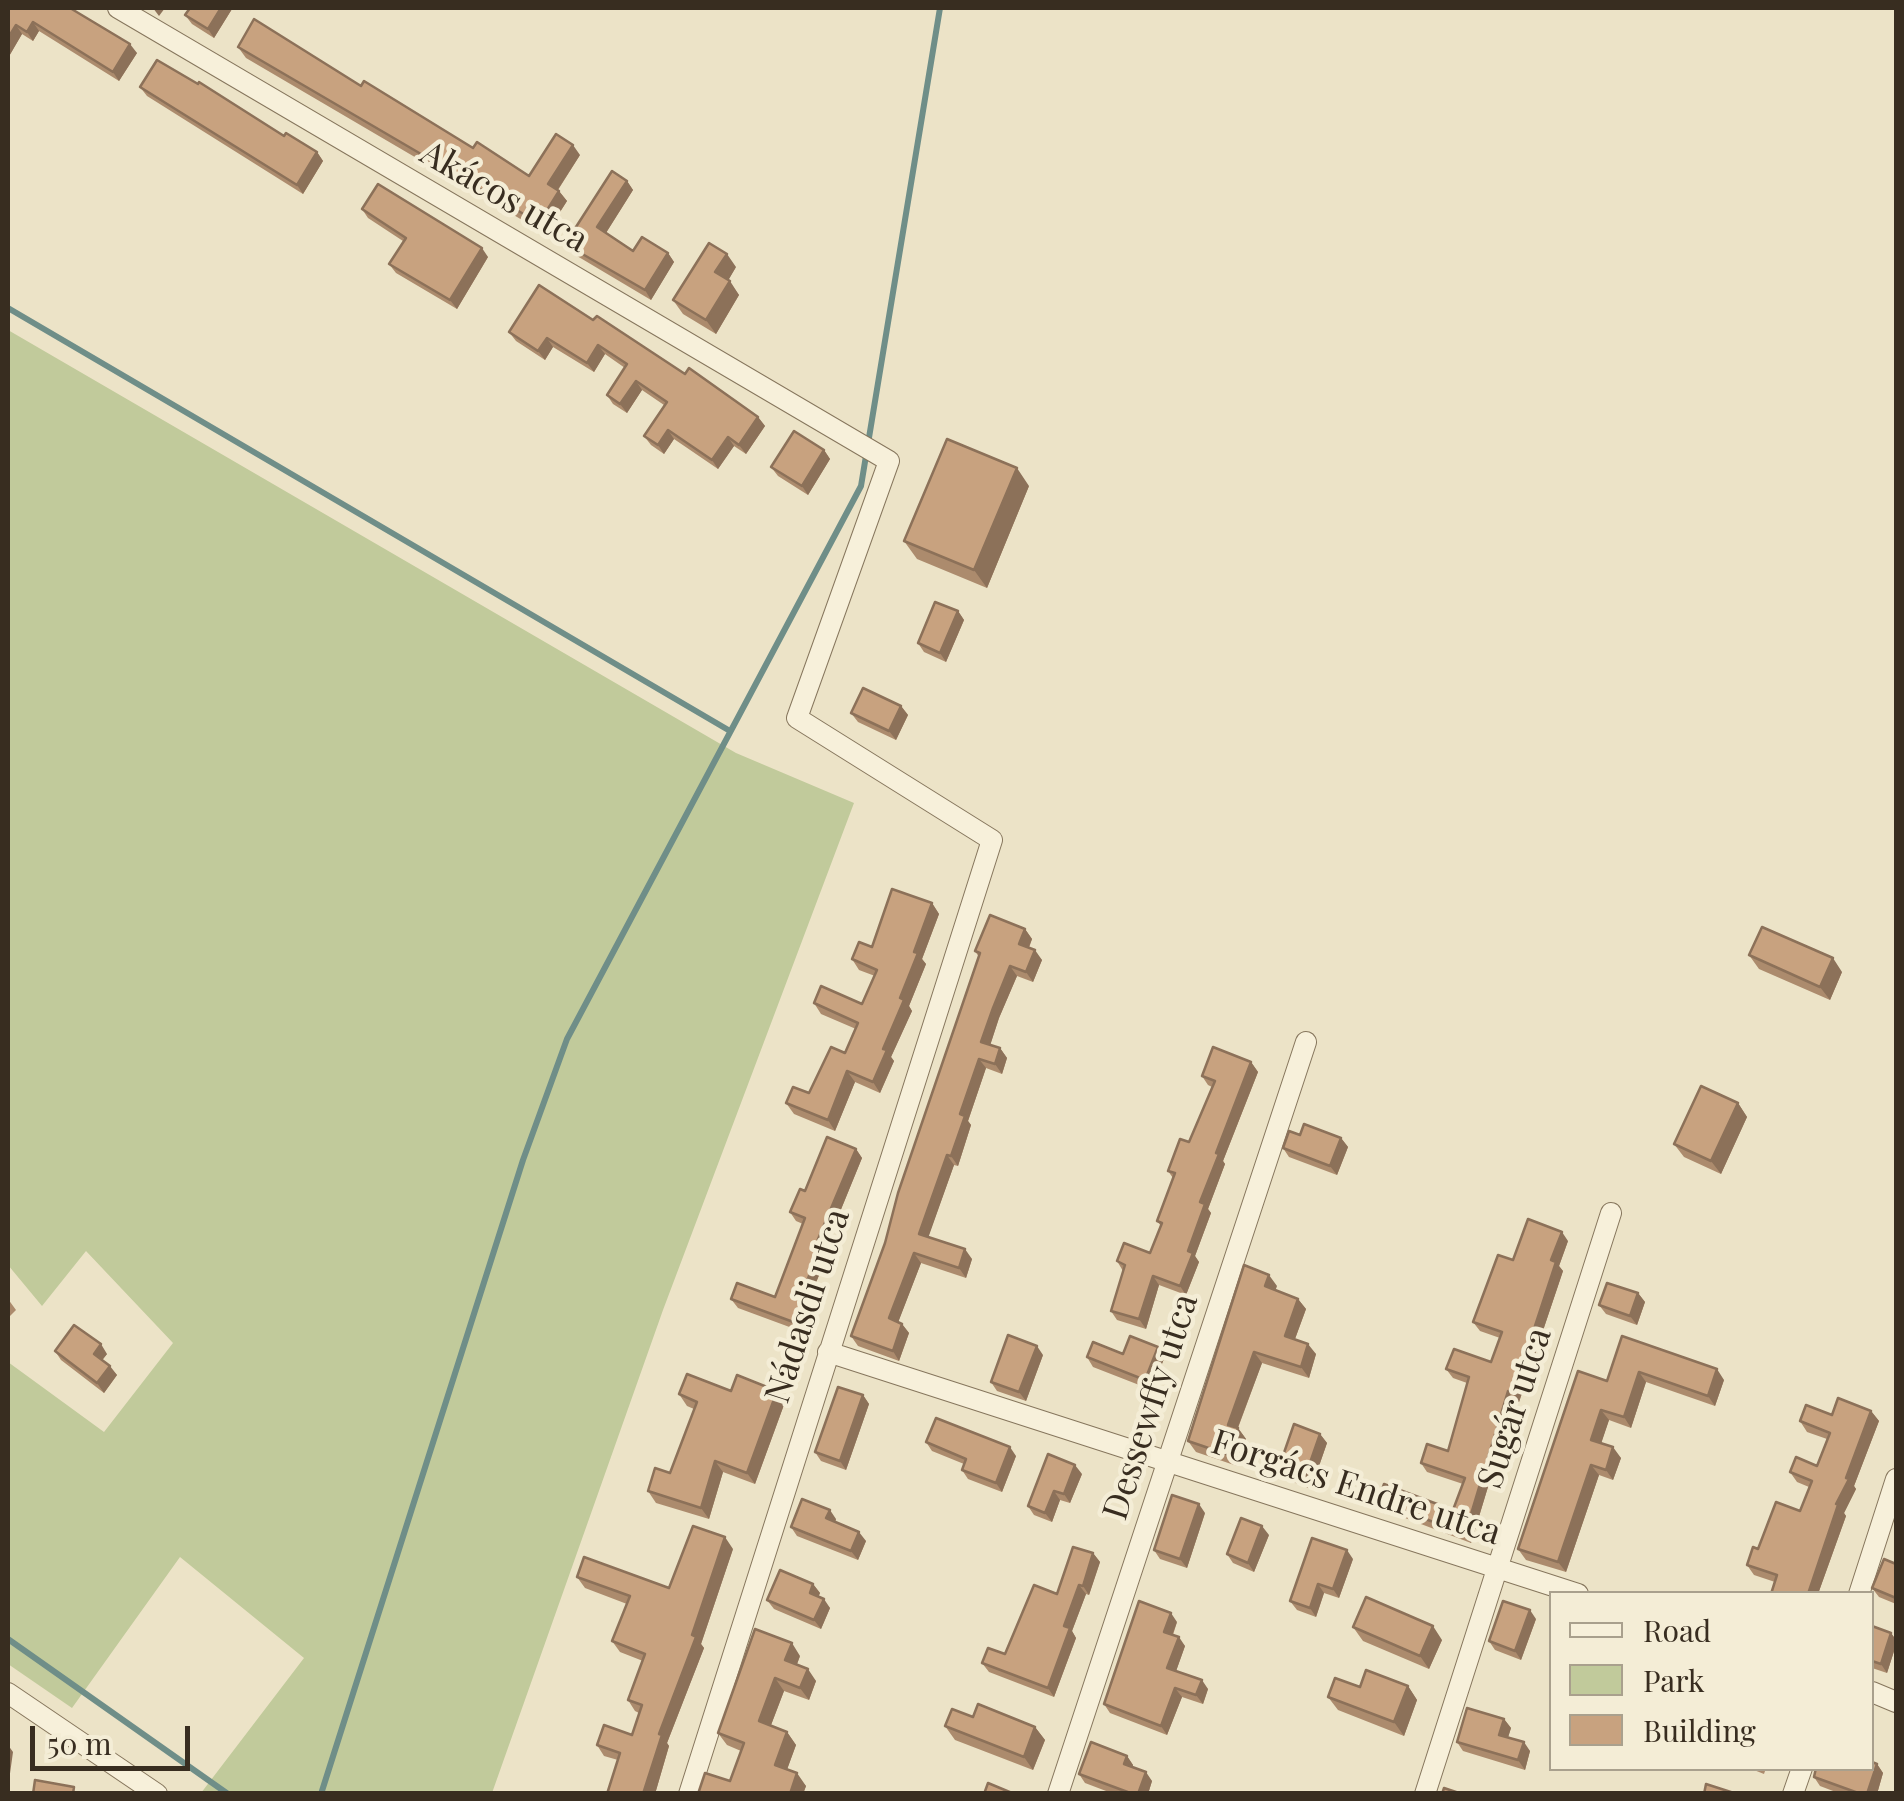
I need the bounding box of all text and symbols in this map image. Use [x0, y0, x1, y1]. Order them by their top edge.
street label: Akácos utca [413, 132, 595, 262]
street label: Nádasdi utca [757, 1204, 859, 1408]
street label: Dessewffy utca [1095, 1289, 1207, 1525]
street label: Sugár utca [1469, 1322, 1561, 1494]
street label: Forgács Endre utca [1206, 1421, 1506, 1555]
legend [1549, 1591, 1874, 1771]
text: Road [1643, 1610, 1711, 1650]
text: Park [1643, 1660, 1705, 1700]
scale bar [35, 1706, 195, 1768]
text: Building [1643, 1710, 1756, 1750]
text: 50 m [47, 1723, 112, 1763]

